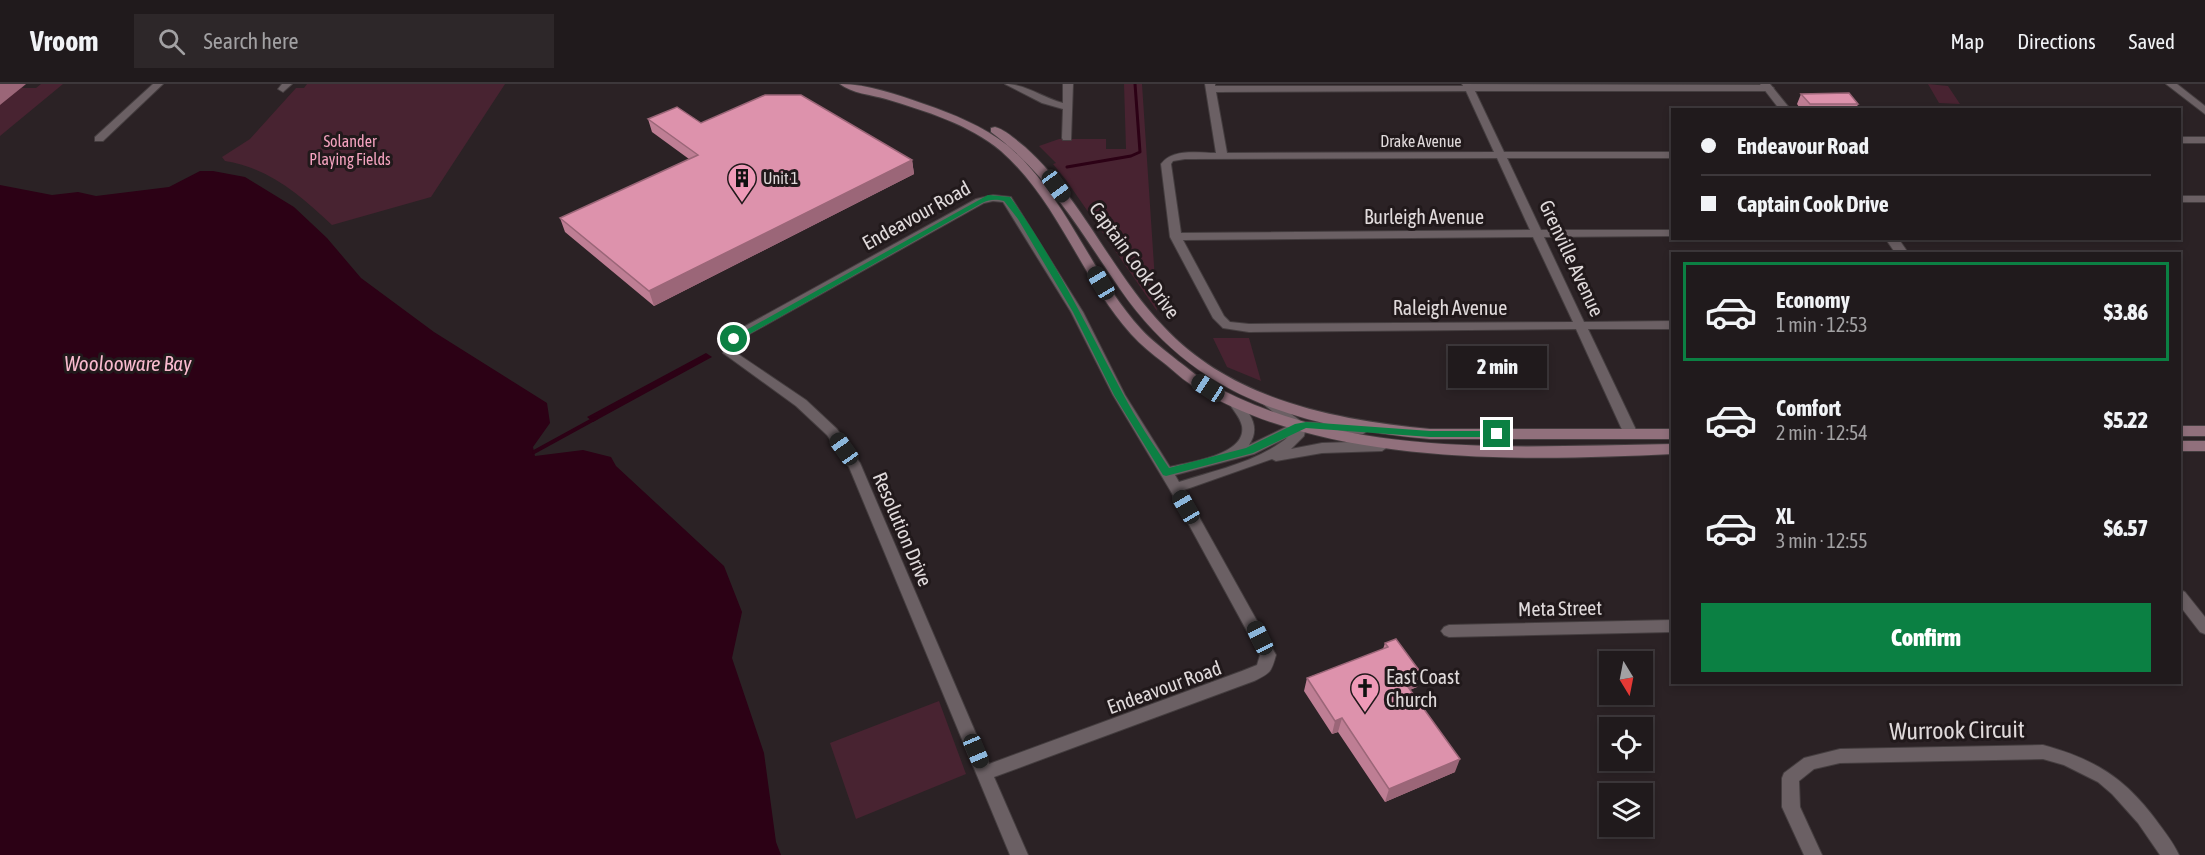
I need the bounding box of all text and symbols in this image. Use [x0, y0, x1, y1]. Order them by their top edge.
search box [134, 14, 554, 68]
text: Vroom [30, 25, 98, 57]
icon: search [155, 25, 188, 58]
text: Search here [203, 28, 298, 54]
text: Map [1950, 29, 1984, 53]
text: Directions [2017, 29, 2096, 53]
text: Saved [2129, 29, 2175, 53]
park label: Solander Playing Fields [309, 132, 391, 169]
street label: Drake Avenue [1380, 132, 1462, 150]
text: Endeavour Road [1737, 133, 1869, 159]
building icon: Unit 1 [726, 162, 758, 204]
car [1038, 166, 1074, 206]
place label: Unit 1 [763, 169, 798, 187]
street label: Endeavour Road [858, 176, 974, 254]
text: Captain Cook Drive [1737, 191, 1889, 217]
street label: Grenville Avenue [1535, 196, 1609, 320]
street label: Captain Cook Drive [1085, 197, 1185, 323]
street label: Burleigh Avenue [1364, 205, 1484, 228]
car [1084, 263, 1118, 303]
icon: car [1704, 285, 1758, 339]
text: Economy [1776, 287, 1850, 313]
street label: Raleigh Avenue [1393, 296, 1507, 319]
text: $3.86 [2104, 299, 2148, 325]
text: 1 min · 12:53 [1776, 313, 1868, 336]
route start [720, 325, 747, 352]
callout: 2 min [1448, 347, 1546, 389]
water label: Woolooware Bay [64, 351, 192, 375]
text: 2 min [1477, 355, 1518, 378]
car [1188, 371, 1228, 405]
icon: car [1704, 393, 1758, 447]
text: Comfort [1776, 395, 1841, 421]
text: $5.22 [2104, 407, 2148, 433]
route end [1483, 420, 1510, 447]
text: 2 min · 12:54 [1776, 421, 1868, 444]
car [826, 429, 862, 469]
street label: Resolution Drive [869, 469, 937, 589]
car [1169, 487, 1203, 527]
icon: car [1704, 501, 1758, 555]
text: XL [1776, 503, 1794, 529]
text: $6.57 [2104, 515, 2148, 541]
text: 3 min · 12:55 [1776, 529, 1868, 552]
street label: Meta Street [1518, 596, 1603, 620]
button: Confirm [1701, 603, 2151, 672]
car [1244, 618, 1276, 658]
north arrow [1599, 651, 1653, 705]
map controls [1599, 651, 1653, 837]
street label: Endeavour Road [1104, 656, 1224, 718]
place label: East Coast Church [1386, 665, 1460, 711]
church icon: East Coast Church [1349, 672, 1381, 714]
street label: Wurrook Circuit [1889, 715, 2025, 745]
button: locate [1599, 717, 1653, 771]
car [961, 731, 991, 771]
button: layers [1599, 783, 1653, 837]

